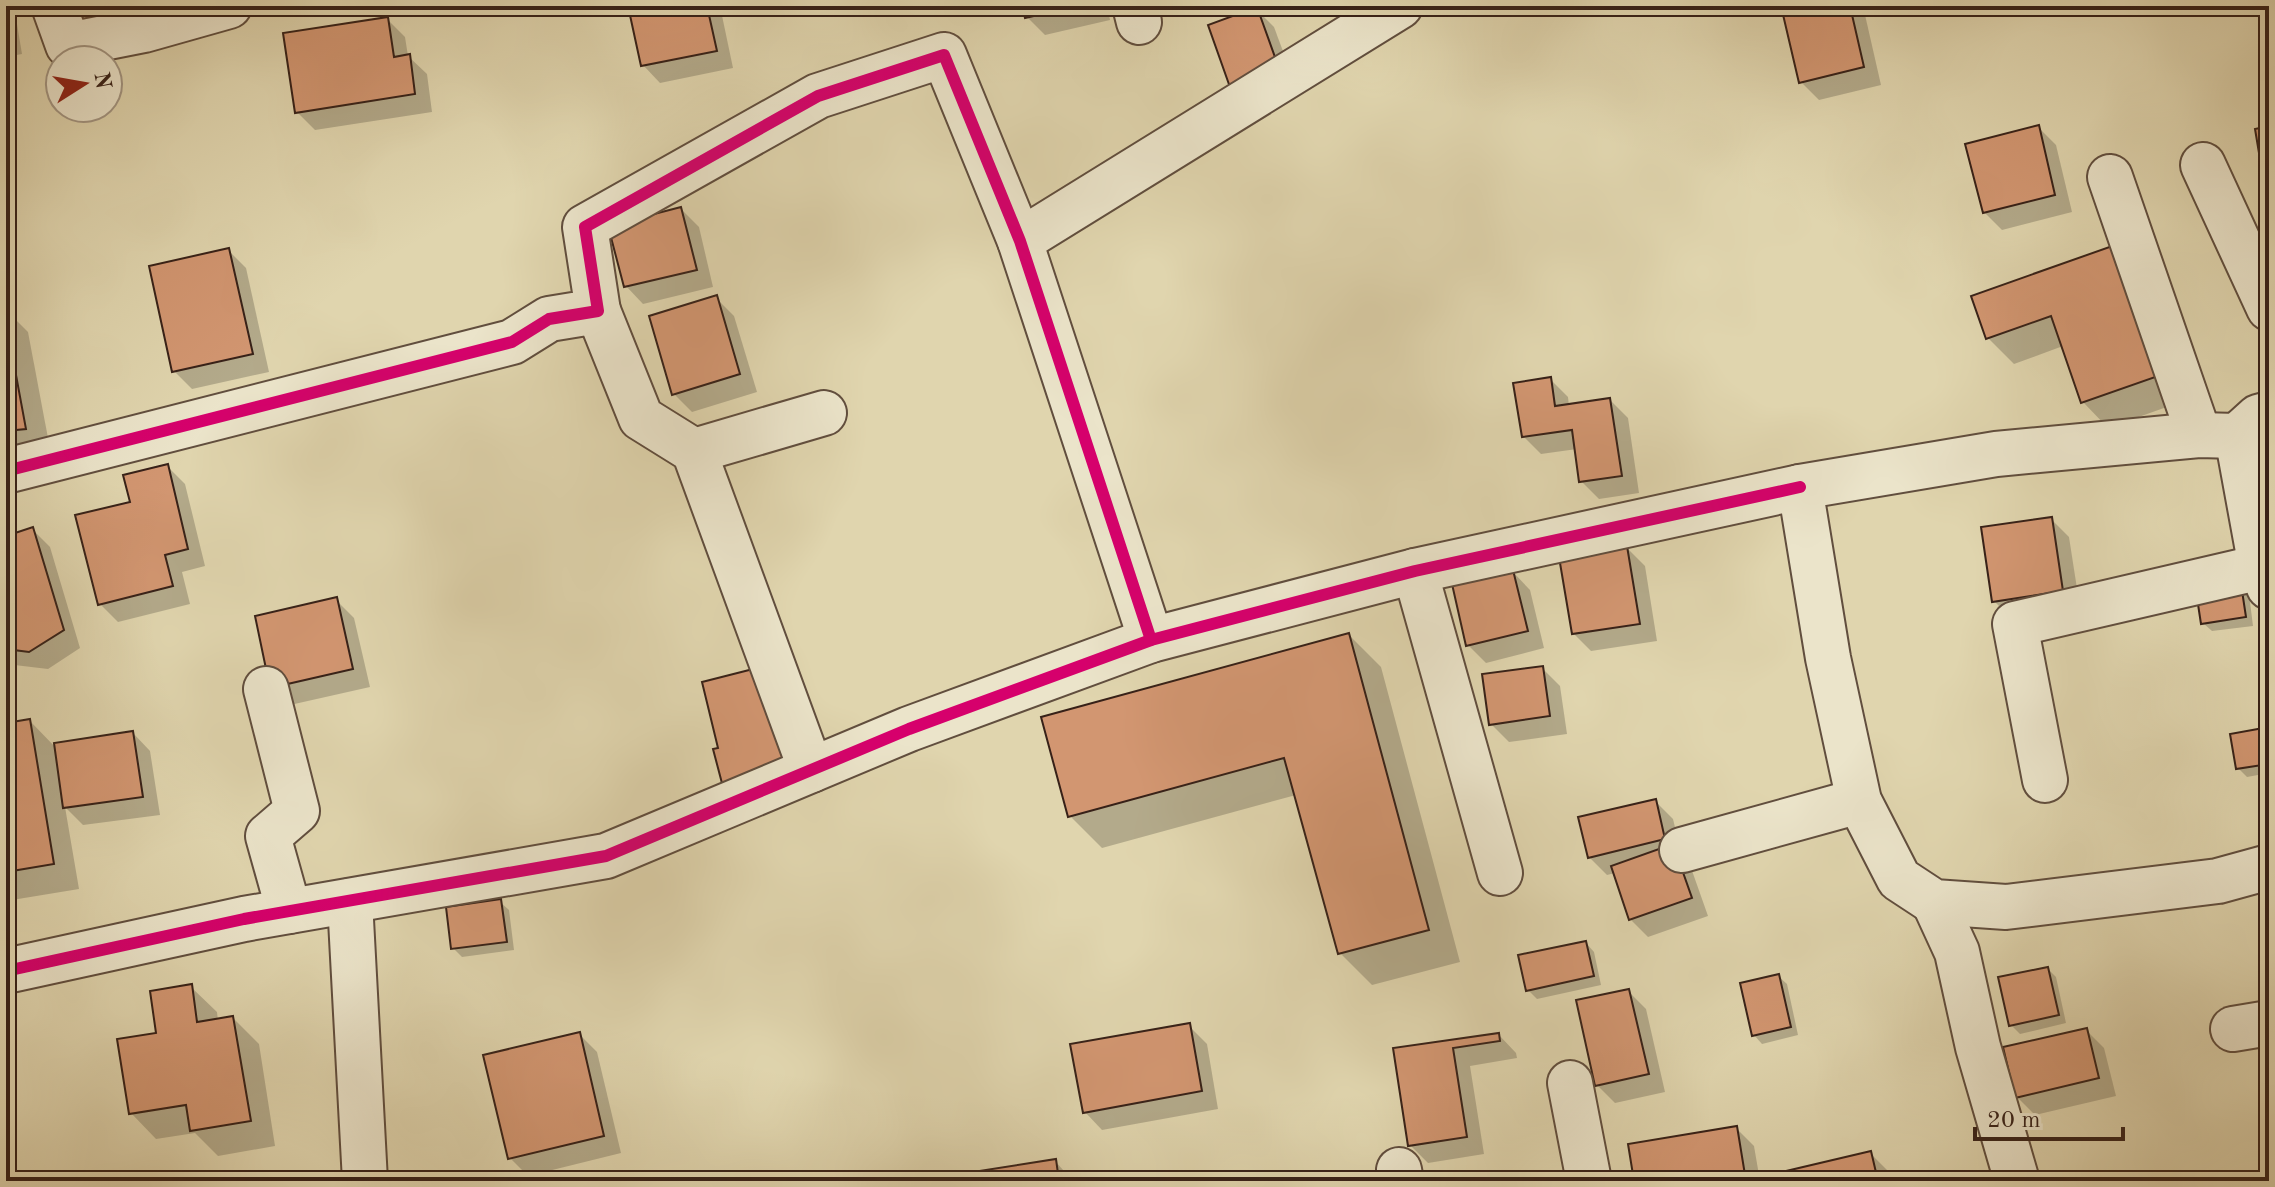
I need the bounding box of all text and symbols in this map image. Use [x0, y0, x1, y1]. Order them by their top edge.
north arrow [44, 44, 124, 124]
text: N [89, 70, 114, 91]
scale bar [1975, 1091, 2123, 1141]
text: 20 m [1987, 1109, 2041, 1133]

